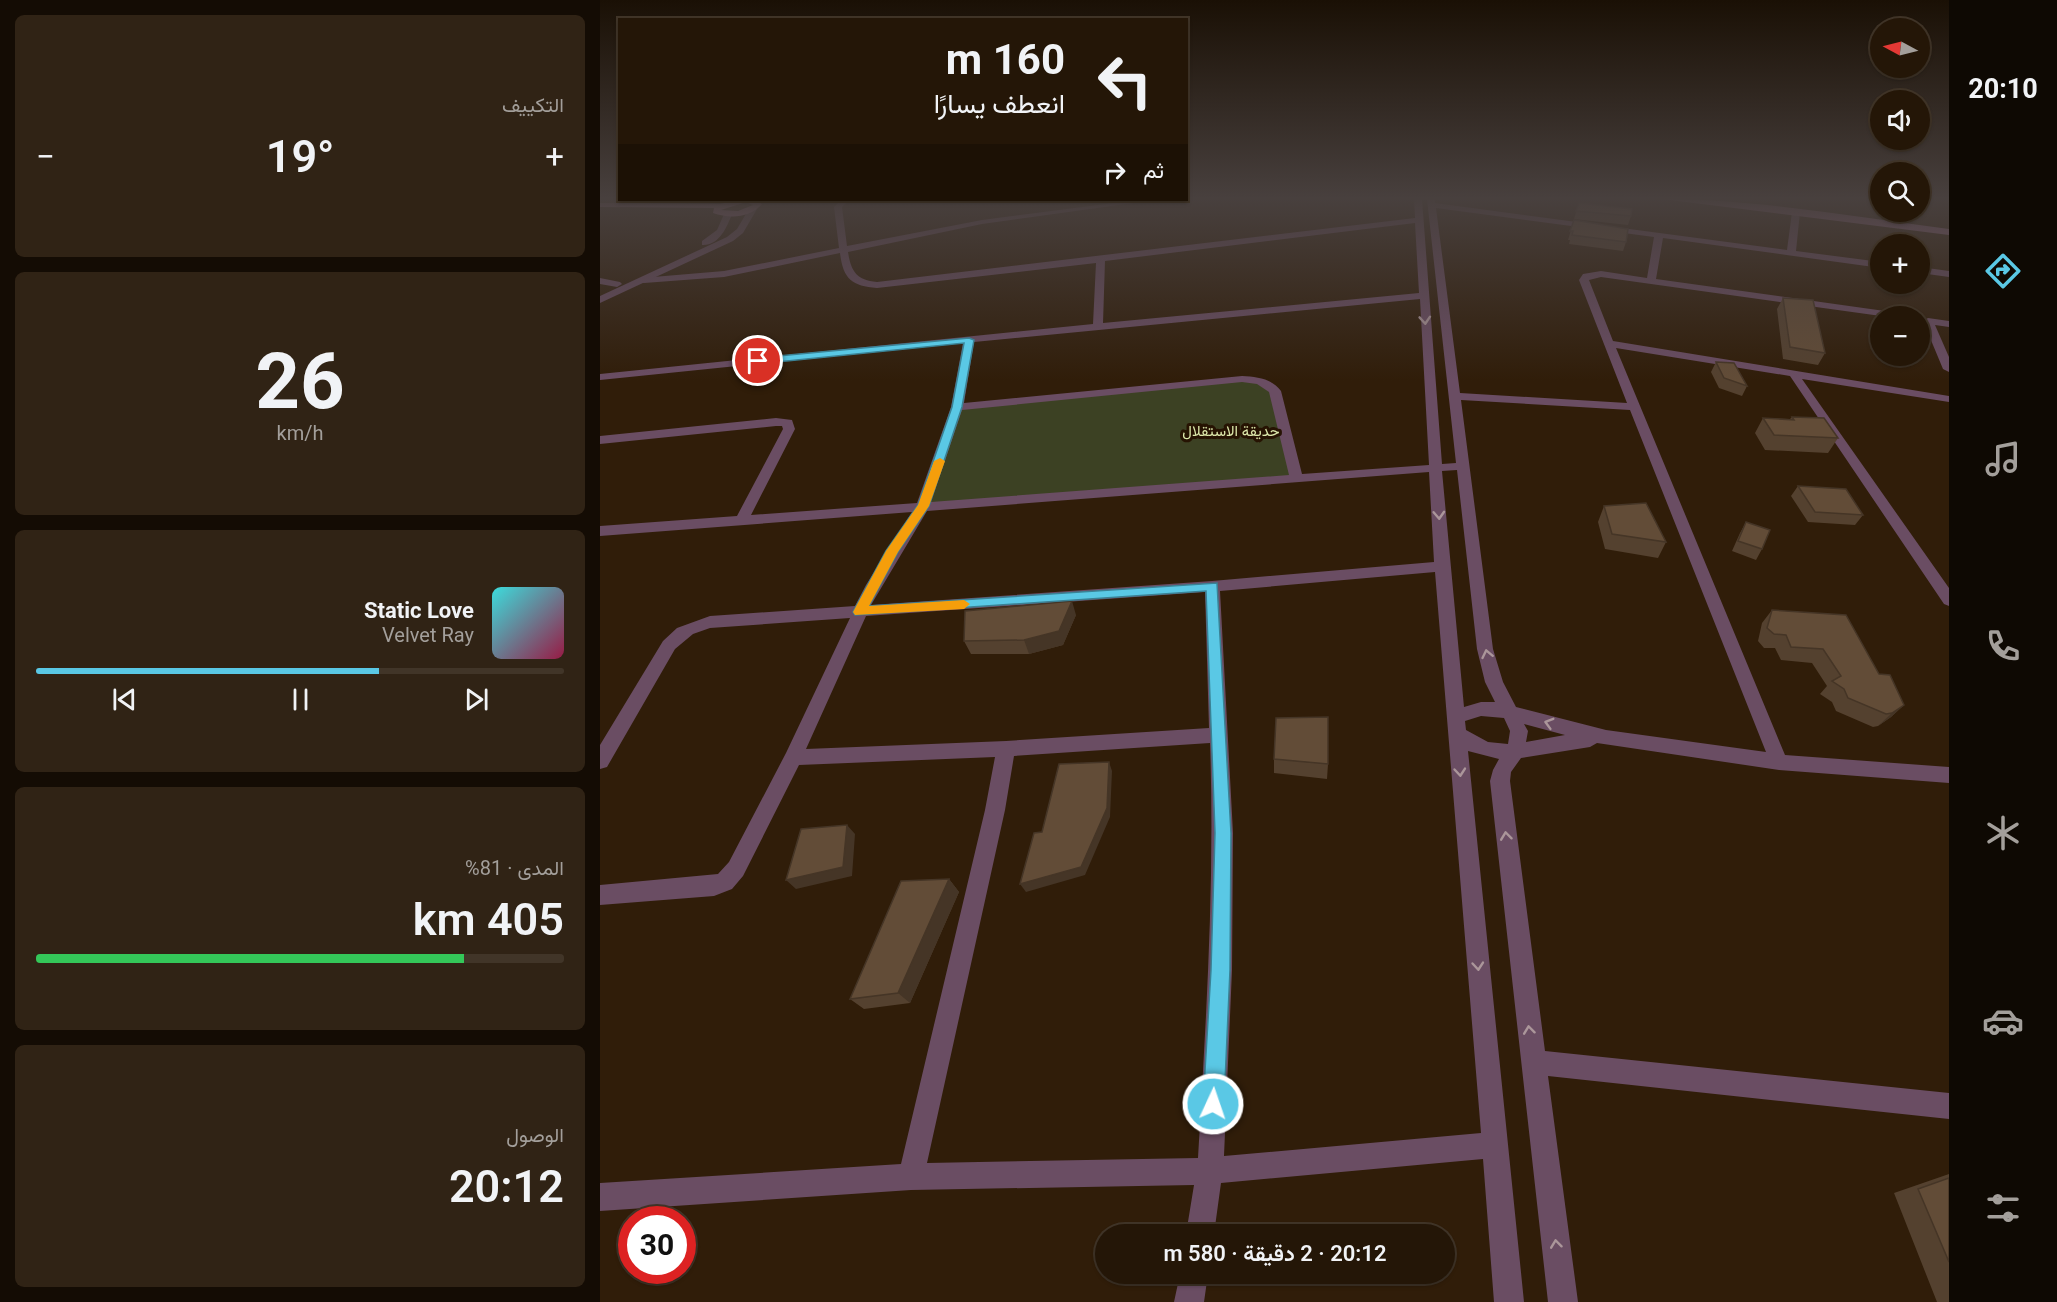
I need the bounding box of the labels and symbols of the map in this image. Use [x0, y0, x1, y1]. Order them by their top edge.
north arrow [1870, 18, 1930, 78]
one-way arrow [1418, 316, 1431, 325]
pin [732, 335, 783, 386]
park label: حديقة الاستقلال [1182, 422, 1280, 440]
one-way arrow [1432, 511, 1445, 520]
one-way arrow [1481, 649, 1494, 659]
one-way arrow [1544, 718, 1555, 730]
one-way arrow [1453, 768, 1466, 777]
one-way arrow [1500, 831, 1512, 841]
one-way arrow [1471, 962, 1484, 971]
one-way arrow [1524, 1025, 1536, 1034]
position arrow [1181, 1072, 1245, 1136]
speed limit sign: 30 [618, 1206, 696, 1284]
one-way arrow [1550, 1239, 1563, 1249]

